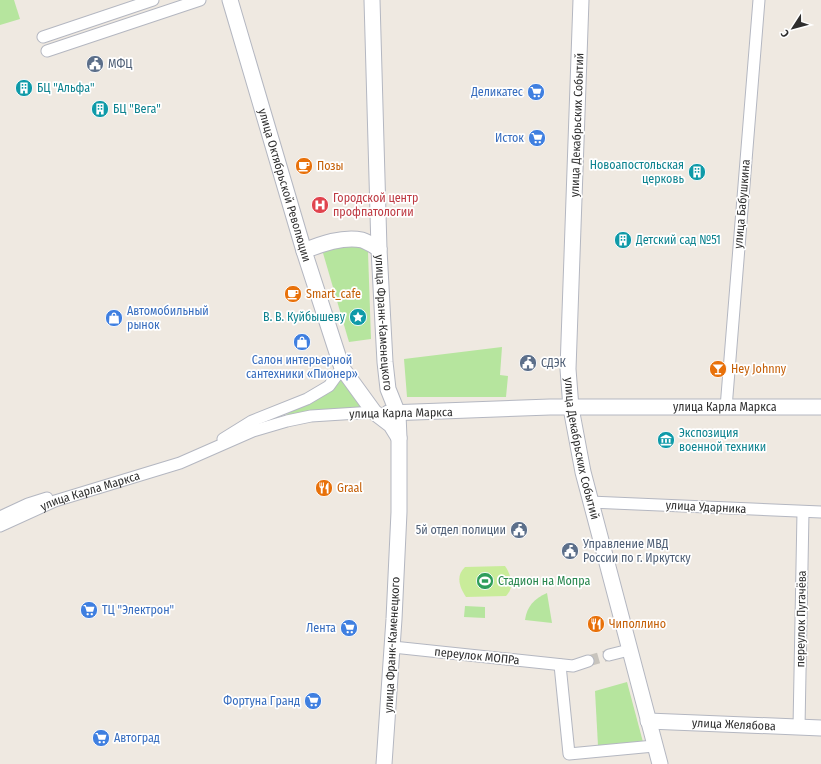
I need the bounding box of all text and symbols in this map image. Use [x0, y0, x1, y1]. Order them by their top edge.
north arrow [773, 8, 813, 48]
text: С [778, 27, 792, 40]
street label: улица Декабрьских Событий [567, 53, 587, 197]
public building icon: МФЦ [85, 54, 105, 74]
place label: МФЦ [108, 57, 133, 71]
building icon: БЦ "Альфа" [14, 78, 34, 98]
place label: БЦ "Альфа" [37, 81, 95, 95]
supermarket icon: Деликатес [526, 82, 546, 102]
place label: Деликатес [470, 85, 523, 99]
building icon: БЦ "Вега" [90, 99, 110, 119]
place label: БЦ "Вега" [113, 102, 161, 116]
street label: улица Октябрьской Революции [255, 107, 314, 264]
supermarket icon: Исток [527, 128, 547, 148]
place label: Исток [495, 131, 524, 145]
cafe icon: Позы [294, 156, 314, 176]
place label: Новоапостольская церковь [590, 158, 684, 186]
place label: Позы [317, 159, 344, 173]
street label: улица Бабушкина [731, 159, 753, 249]
building icon: Новоапостольская церковь [687, 162, 707, 182]
place label: Городской центр профпатологии [333, 191, 418, 219]
hospital icon: Городской центр профпатологии [310, 195, 330, 215]
building icon: Детский сад №51 [613, 230, 633, 250]
place label: Детский сад №51 [635, 233, 721, 247]
street label: улица Франк-Каменецкого [372, 254, 395, 392]
cafe icon: Smart_cafe [283, 284, 303, 304]
place label: Smart_cafe [306, 287, 361, 301]
place label: Автомобильный рынок [127, 304, 209, 332]
place icon: В. В. Куйбышеву [348, 307, 368, 327]
shop icon: Автомобильный рынок [104, 308, 124, 328]
place label: В. В. Куйбышеву [263, 310, 346, 324]
shop icon: Салон интерьерной сантехники «Пионер» [292, 332, 312, 352]
place label: Салон интерьерной сантехники «Пионер» [246, 353, 358, 381]
public building icon: СДЭК [518, 353, 538, 373]
place label: СДЭК [541, 356, 567, 370]
bar icon: Hey Johnny [708, 359, 728, 379]
place label: Hey Johnny [731, 362, 787, 376]
street label: улица Декабрьских Событий [562, 377, 602, 521]
street label: улица Карла Маркса [673, 400, 777, 414]
street label: улица Карла Маркса [349, 405, 453, 421]
place label: Экспозиция военной техники [679, 426, 766, 454]
museum icon: Экспозиция военной техники [656, 430, 676, 450]
street label: улица Карла Маркса [38, 469, 142, 514]
restaurant icon: Graal [314, 478, 334, 498]
place label: Graal [337, 481, 362, 495]
street label: улица Ударника [665, 498, 747, 516]
public building icon: 5й отдел полиции [509, 520, 529, 540]
place label: 5й отдел полиции [416, 523, 506, 537]
place label: Управление МВД России по г. Иркутску [582, 537, 691, 565]
public building icon: Управление МВД России по г. Иркутску [560, 541, 580, 561]
street label: переулок Пугачёва [793, 570, 809, 668]
sports icon: Стадион на Мопра [475, 571, 495, 591]
place label: Стадион на Мопра [498, 574, 590, 588]
street label: улица Франк-Каменецкого [381, 576, 403, 714]
supermarket icon: ТЦ "Электрон" [79, 600, 99, 620]
place label: ТЦ "Электрон" [102, 603, 174, 617]
restaurant icon: Чиполлино [586, 614, 606, 634]
place label: Чиполлино [609, 617, 666, 631]
supermarket icon: Лента [339, 618, 359, 638]
place label: Лента [306, 621, 336, 635]
street label: переулок МОПРа [434, 645, 520, 667]
supermarket icon: Фортуна Гранд [303, 691, 323, 711]
place label: Фортуна Гранд [223, 694, 300, 708]
street label: улица Желябова [692, 716, 776, 733]
supermarket icon: Автоград [91, 728, 111, 748]
place label: Автоград [114, 731, 160, 745]

